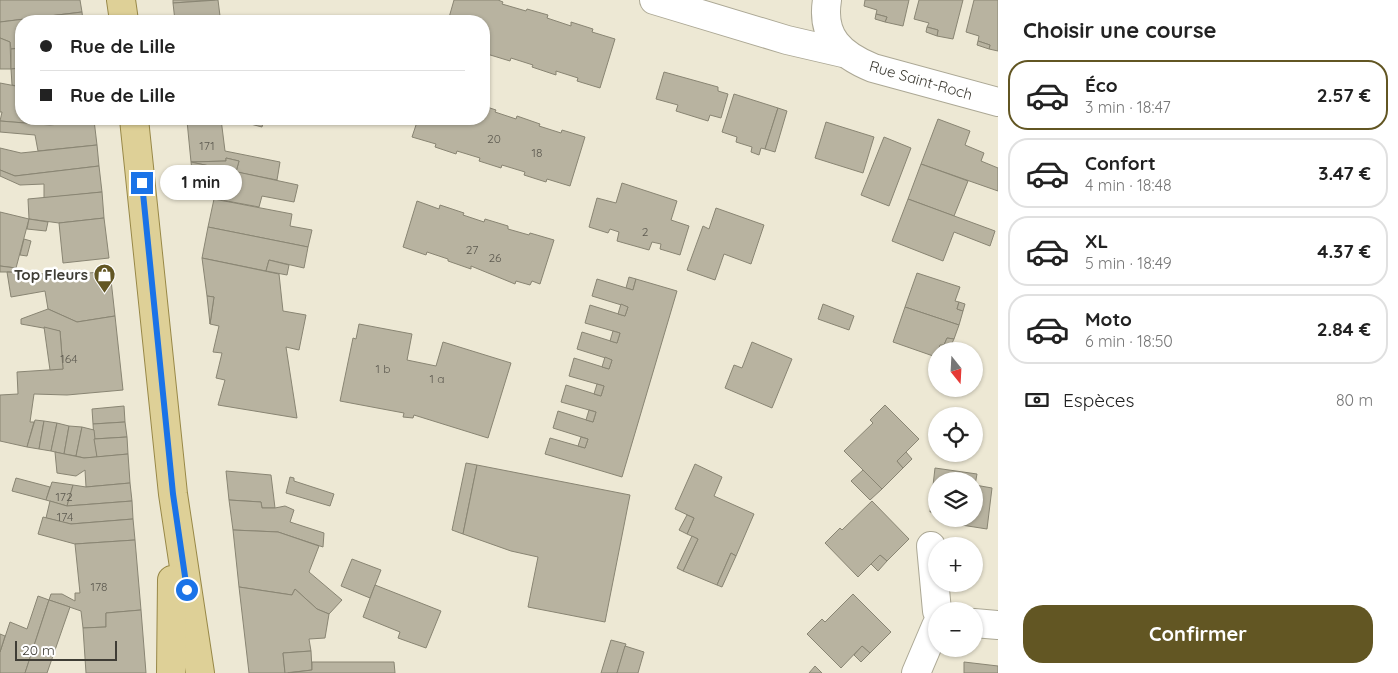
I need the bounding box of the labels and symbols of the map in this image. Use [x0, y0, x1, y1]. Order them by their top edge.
street label: Rue Saint-Roch [867, 56, 975, 104]
house number: 20 [487, 131, 501, 146]
house number: 171 [199, 138, 215, 153]
house number: 18 [532, 145, 542, 160]
callout: 1 min [160, 166, 242, 200]
route end [131, 172, 153, 194]
house number: 2 [642, 224, 649, 239]
house number: 27 [466, 242, 478, 257]
house number: 26 [488, 250, 502, 265]
shop icon: Top Fleurs [92, 262, 116, 293]
place label: Top Fleurs [14, 265, 88, 284]
north arrow [928, 342, 982, 398]
house number: 164 [60, 351, 78, 366]
house number: 1 b [376, 361, 391, 376]
house number: 1 a [430, 371, 445, 386]
house number: 172 [55, 489, 73, 504]
house number: 174 [57, 509, 73, 524]
house number: 178 [90, 579, 108, 594]
route start [176, 579, 198, 601]
scale bar [15, 638, 118, 661]

